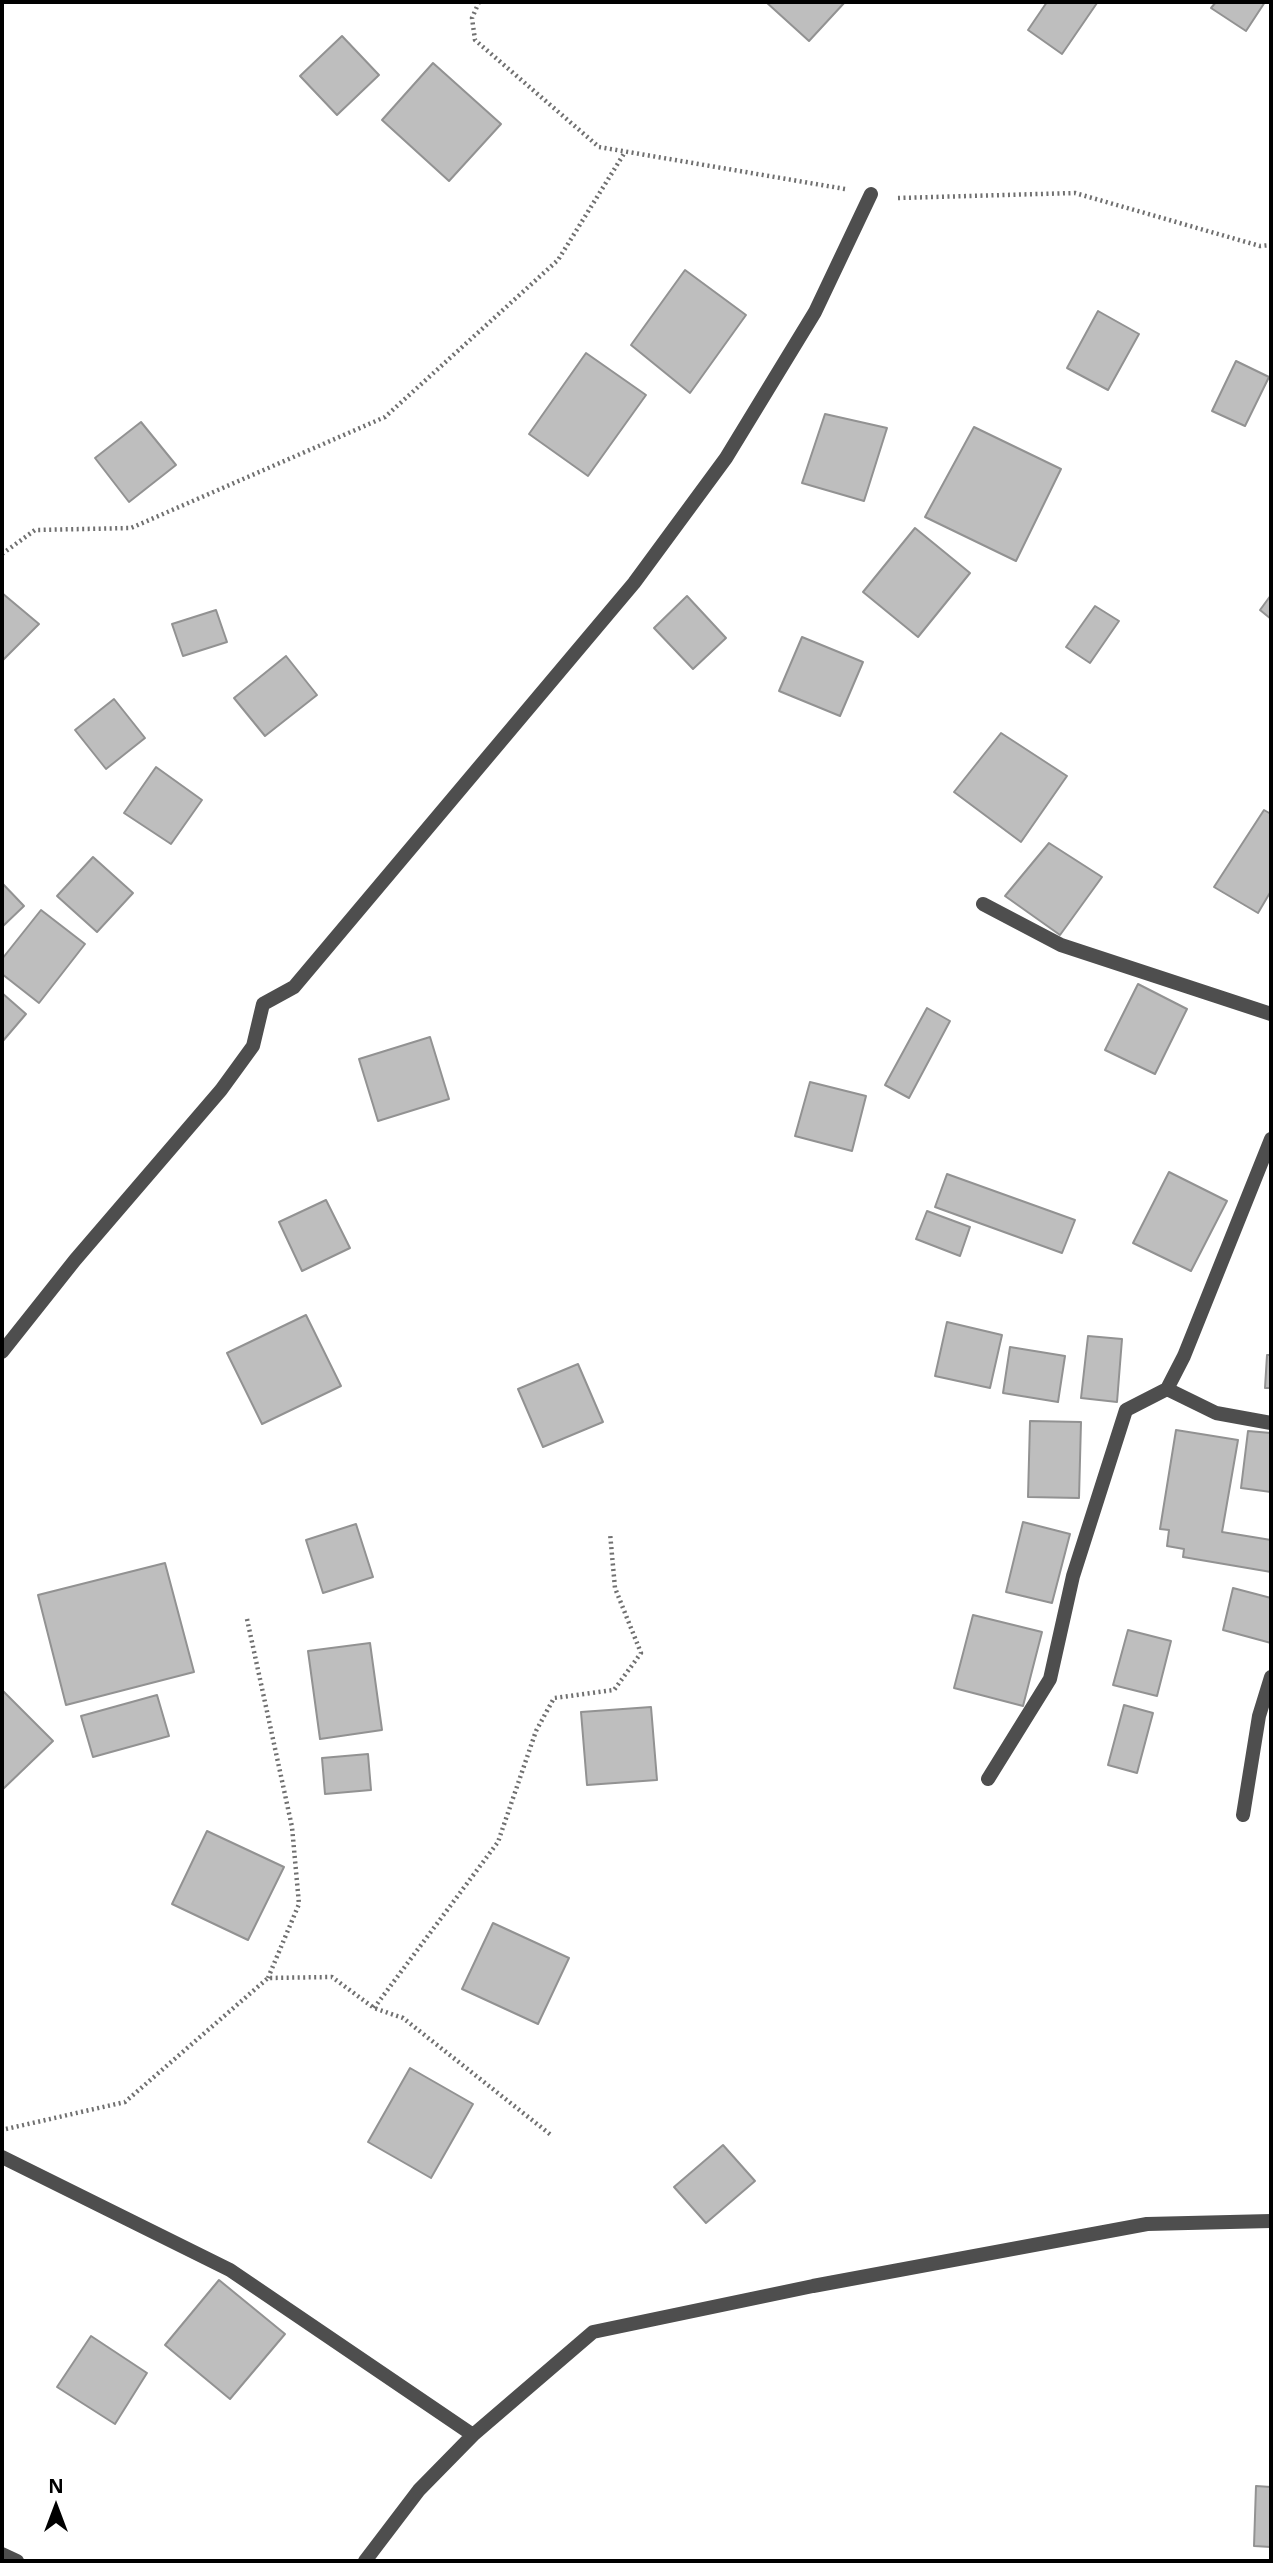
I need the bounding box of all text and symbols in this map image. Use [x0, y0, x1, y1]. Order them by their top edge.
north arrow [21, 2472, 91, 2542]
text: N [48, 2473, 64, 2499]

